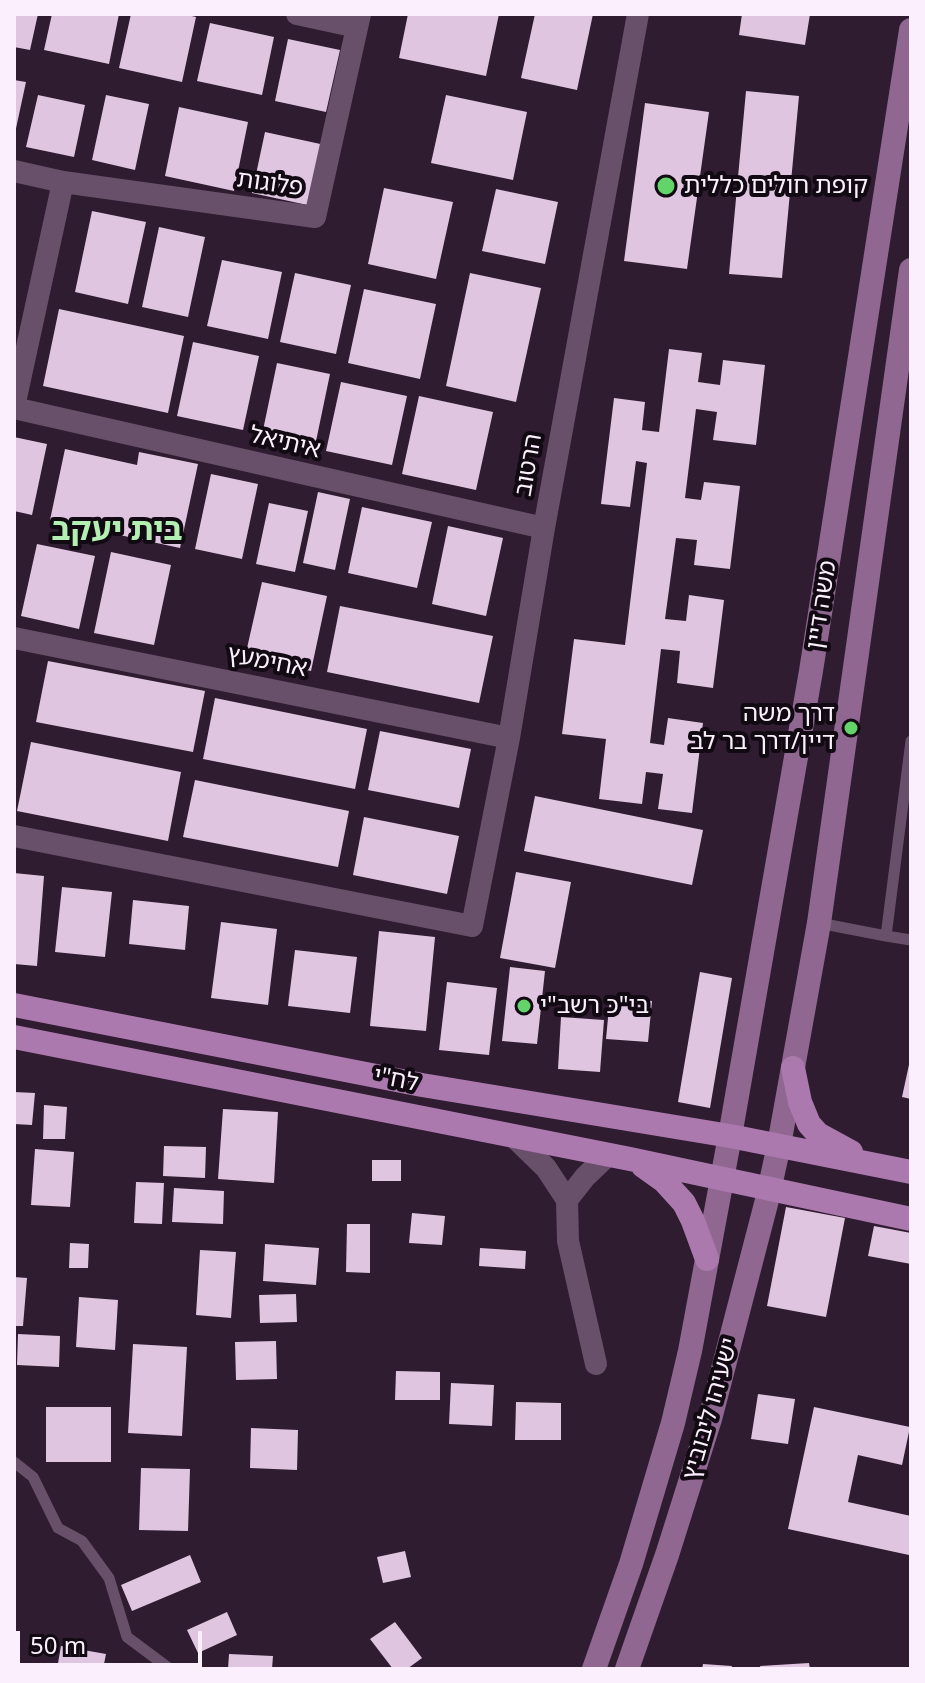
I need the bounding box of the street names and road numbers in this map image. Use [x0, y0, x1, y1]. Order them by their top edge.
street label: פלוגות [235, 165, 305, 203]
street label: איתיאל [247, 421, 323, 465]
street label: הרטוב [509, 431, 549, 499]
street label: משה דיין [801, 558, 843, 652]
street label: אחימעץ [225, 640, 309, 684]
street label: לח"י [371, 1062, 421, 1098]
street label: ישעיהו ליבוביץ [677, 1335, 745, 1483]

